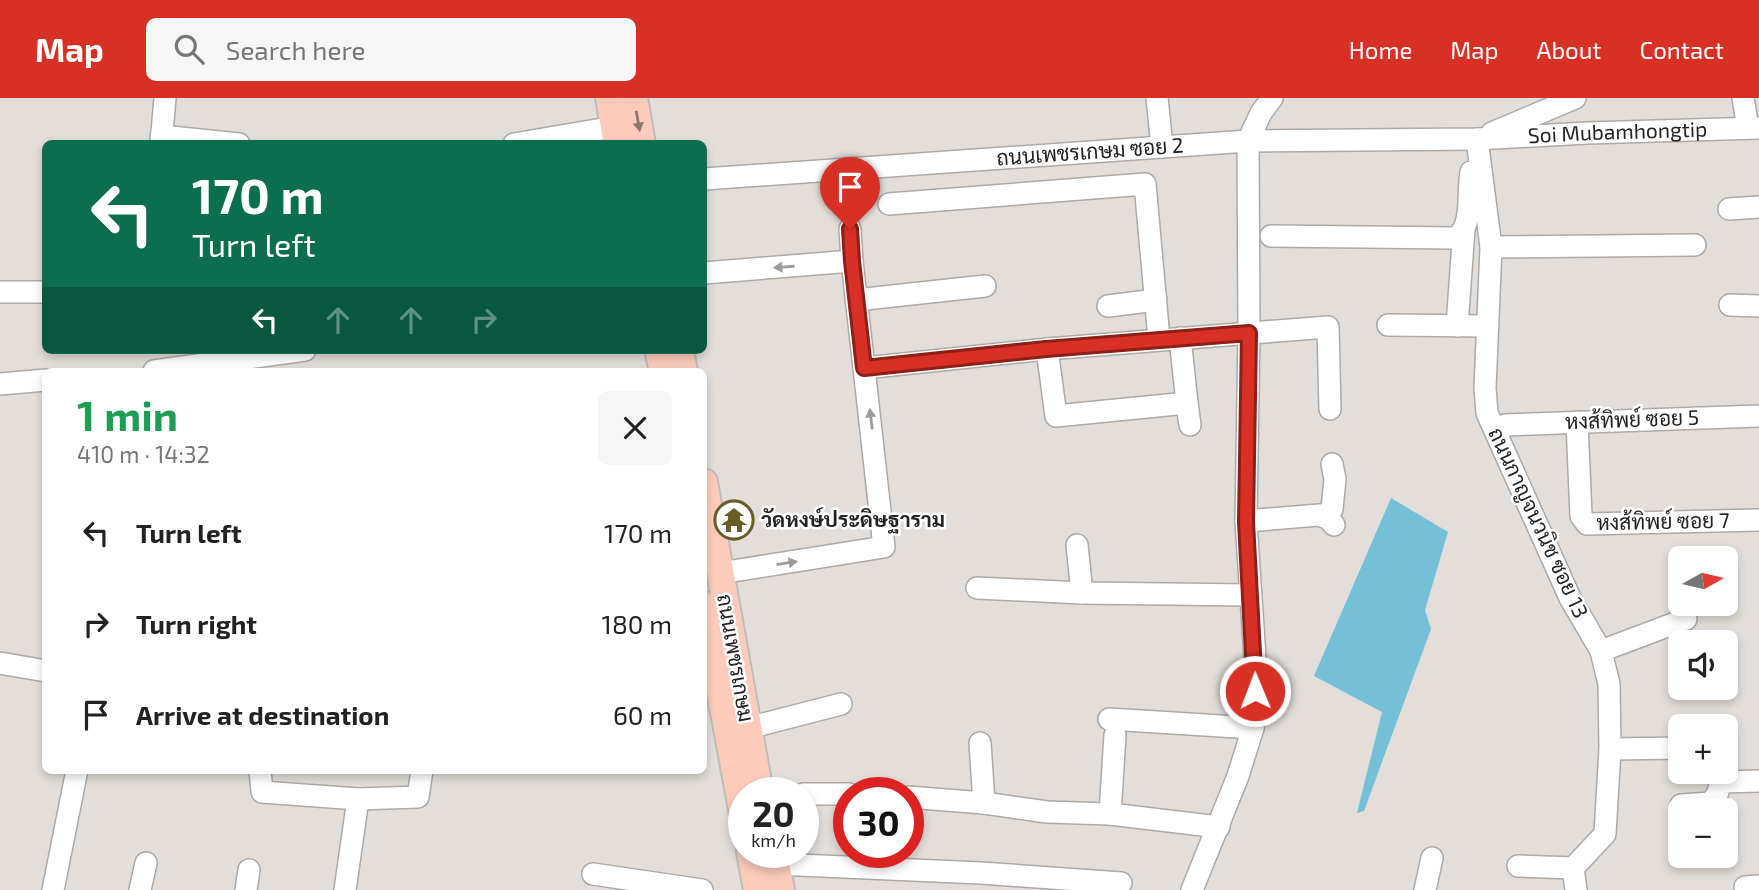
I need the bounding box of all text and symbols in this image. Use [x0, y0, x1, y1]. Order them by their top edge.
search box [146, 18, 636, 81]
text: Map [35, 29, 104, 69]
icon: search [170, 30, 208, 68]
text: Search here [226, 34, 365, 65]
text: Home [1349, 35, 1412, 64]
text: Map [1450, 35, 1498, 64]
text: About [1536, 35, 1602, 64]
text: Contact [1640, 35, 1724, 64]
one-way arrow [632, 110, 643, 132]
street label: Soi Mubamhongtip [1527, 116, 1707, 147]
street label: ถนนเพชรเกษม ซอย 2 [995, 131, 1184, 170]
pin [820, 157, 880, 229]
text: 170 m [192, 165, 324, 224]
icon: left [77, 168, 168, 259]
icon: arrive [831, 168, 869, 206]
text: Turn left [192, 225, 316, 263]
one-way arrow [772, 261, 794, 272]
icon: left [246, 301, 284, 339]
icon: ahead [319, 301, 357, 339]
icon: ahead [392, 301, 430, 339]
icon: right [465, 301, 503, 339]
text: 1 min [77, 389, 178, 439]
button: close [598, 391, 672, 465]
street label: หงส้ทิพย์ ซอย 5 [1565, 404, 1699, 433]
one-way arrow [865, 407, 876, 429]
street label: ถนนกาญจนวนิช ซอย 13 [1483, 423, 1594, 622]
text: 410 m · 14:32 [77, 440, 210, 468]
temple icon: วัดหงษ์ประดิษฐาราม [713, 499, 755, 541]
place label: วัดหงษ์ประดิษฐาราม [761, 506, 945, 534]
street label: หงส้ทิพย์ ซอย 7 [1596, 507, 1730, 534]
icon: left [77, 514, 115, 552]
text: Turn left [136, 517, 242, 548]
text: 170 m [604, 517, 672, 548]
north arrow [1668, 546, 1738, 616]
map controls [1668, 546, 1738, 868]
one-way arrow [776, 557, 798, 568]
street label: ถนนเพชรเกษม [713, 592, 760, 724]
icon: right [77, 605, 115, 643]
text: Turn right [136, 608, 257, 639]
text: 180 m [602, 608, 672, 639]
button: sound [1668, 630, 1738, 700]
position arrow [1218, 654, 1292, 728]
icon: arrive [77, 696, 115, 734]
text: Arrive at destination [136, 699, 389, 730]
text: 60 m [613, 699, 672, 730]
button: + [1668, 714, 1738, 784]
speed limit sign: 30 [833, 777, 924, 868]
text: 20 [752, 792, 795, 834]
button: − [1668, 798, 1738, 868]
text: km/h [751, 829, 796, 851]

